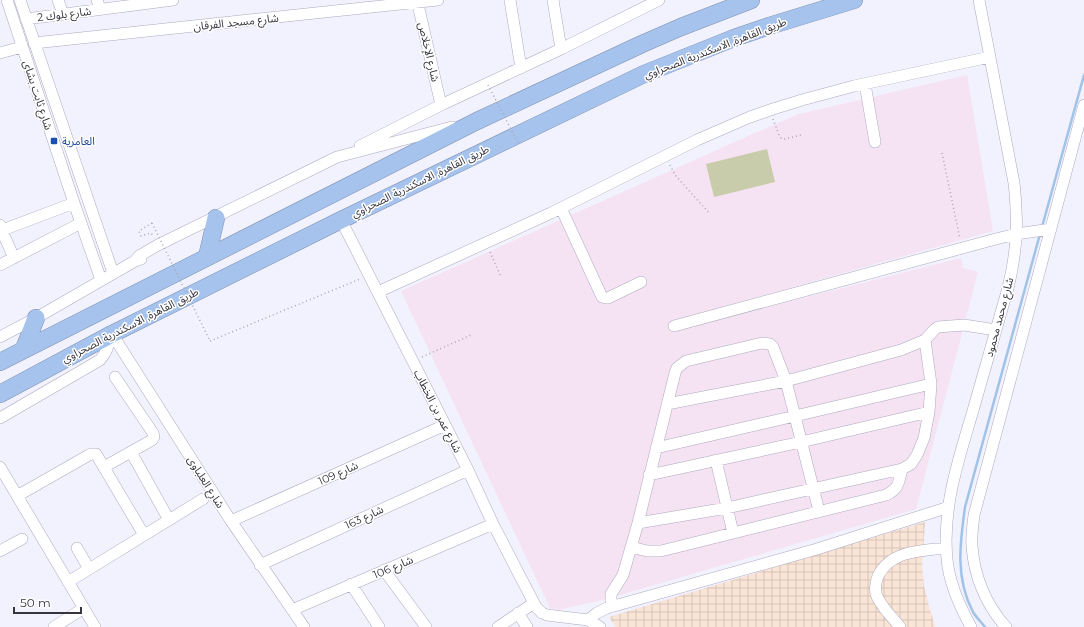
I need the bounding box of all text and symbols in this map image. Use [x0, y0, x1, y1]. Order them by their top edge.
street label: شارع بلوك 2 [36, 4, 92, 25]
street label: شارع مسجد الفرقان [193, 11, 280, 34]
street label: طريق القاهرة, الاسكندرية الصحراوي [642, 14, 789, 84]
street label: شارع الإخلاص [414, 21, 443, 84]
street label: شارع ثابت بشاى [19, 58, 56, 132]
place label: العامرية [62, 134, 95, 148]
marker: العامرية [49, 136, 59, 146]
street label: طريق القاهرة, الاسكندرية الصحراوي [349, 141, 492, 223]
street label: شارع محمد محمود [982, 275, 1017, 359]
street label: طريق القاهرة, الاسكندرية الصحراوي [59, 284, 202, 368]
street label: شارع عمر بن الخطاب [410, 367, 465, 456]
street label: شارع العلباوى [184, 453, 228, 512]
street label: شارع 109 [316, 458, 361, 489]
street label: شارع 163 [342, 502, 386, 533]
street label: شارع 106 [371, 552, 416, 583]
scale bar [14, 589, 81, 615]
text: 50 m [20, 595, 51, 610]

